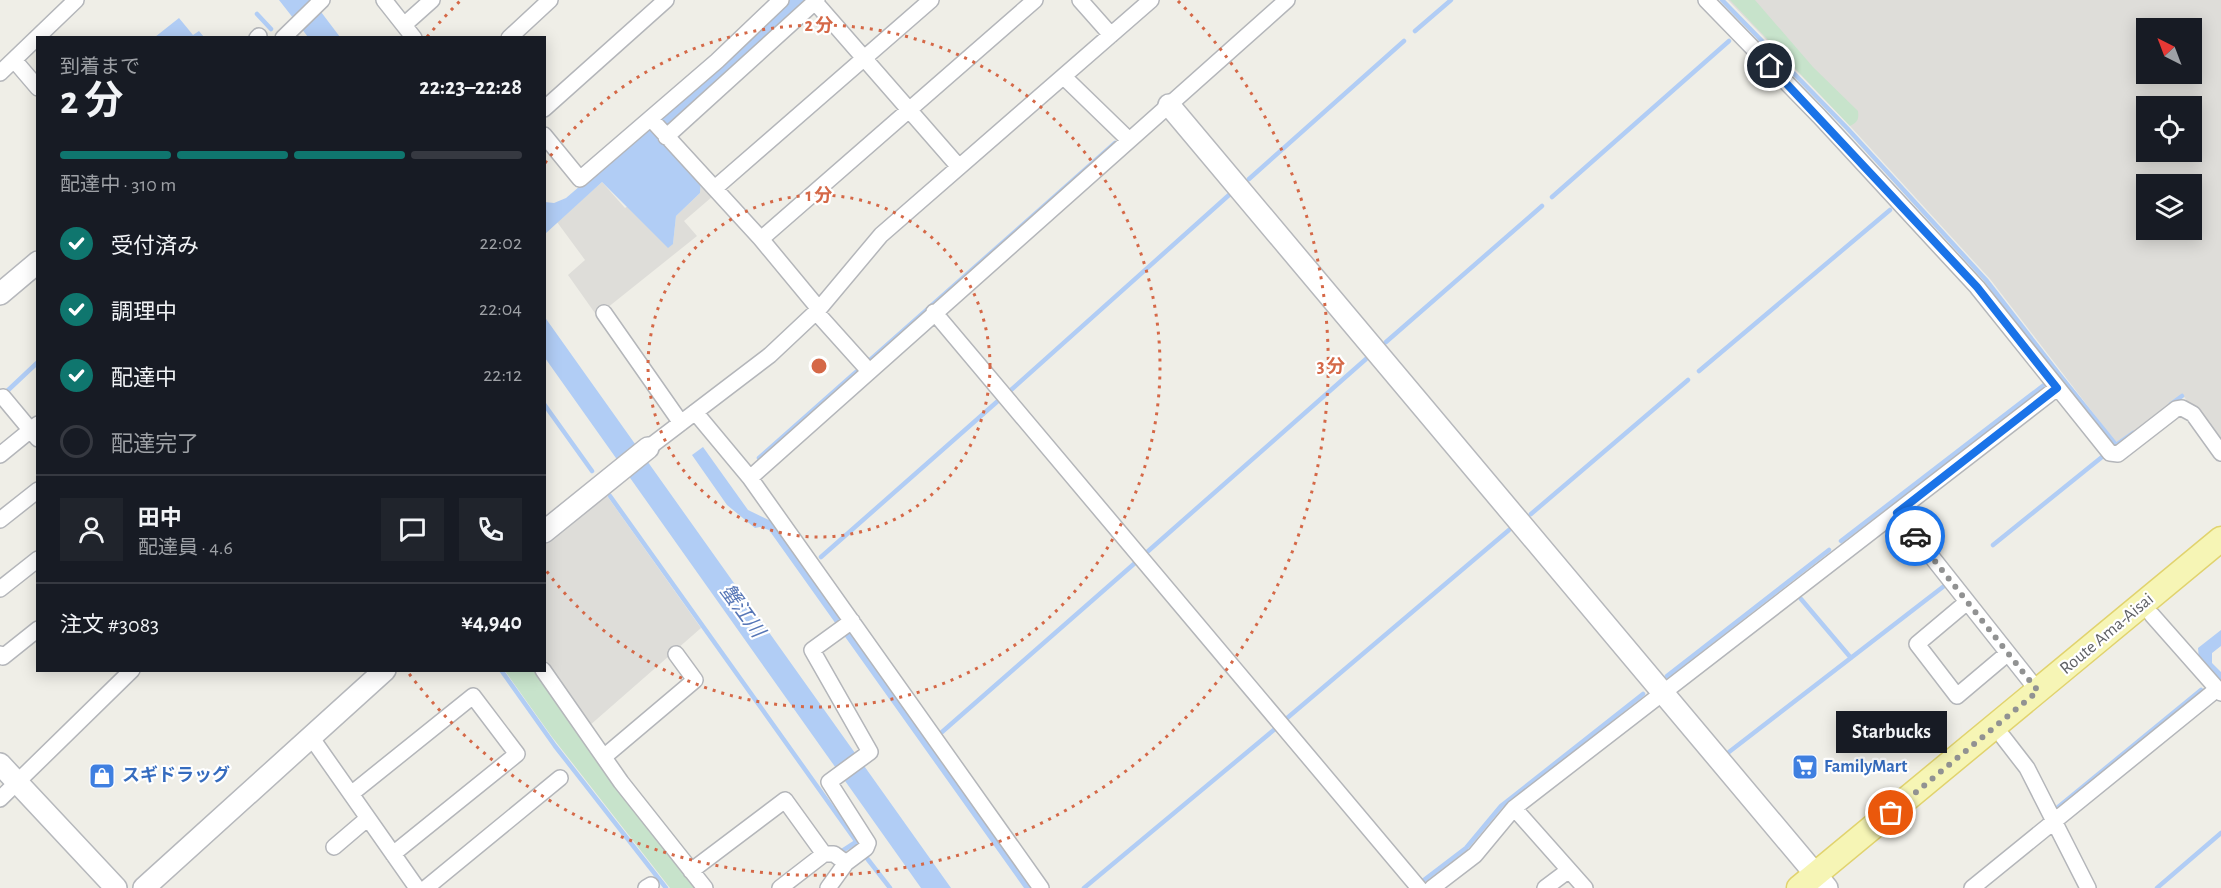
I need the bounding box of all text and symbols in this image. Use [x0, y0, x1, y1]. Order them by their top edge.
text: 2 分 [804, 15, 834, 35]
north arrow [2136, 18, 2202, 84]
map controls [2136, 18, 2202, 240]
pin [1744, 40, 1795, 91]
icon: home [1753, 49, 1786, 82]
text: 到着まで [60, 57, 140, 77]
text: 22:23–22:28 [419, 76, 522, 98]
text: 2 分 [60, 82, 123, 121]
button: locate [2136, 96, 2202, 162]
button: layers [2136, 174, 2202, 240]
text: 配達中 · 310 m [60, 175, 176, 195]
text: 1 分 [805, 185, 833, 205]
icon: check [60, 227, 93, 260]
text: 22:02 [480, 233, 522, 253]
text: 受付済み [111, 235, 199, 257]
icon: check [60, 293, 93, 326]
text: 22:04 [479, 299, 522, 319]
text: 調理中 [111, 301, 177, 323]
centre of rings [809, 356, 829, 376]
text: 3 分 [1317, 356, 1345, 376]
icon: check [60, 359, 93, 392]
text: 22:12 [483, 365, 522, 385]
text: 配達中 [111, 367, 177, 389]
text: 配達完了 [111, 433, 199, 455]
button: person [60, 498, 123, 561]
button: chat [381, 498, 444, 561]
button: phone [459, 498, 522, 561]
courier [1885, 506, 1945, 566]
text: 田中 [138, 507, 182, 529]
icon: car [1899, 520, 1932, 553]
text: 配達員 · 4.6 [138, 538, 233, 558]
water label: 蟹江川 [716, 580, 770, 643]
street label: Route Ama-Aisai [2057, 590, 2157, 678]
text: ¥4,940 [461, 611, 522, 633]
text: 注文 #3083 [60, 614, 159, 636]
callout: Starbucks [1836, 711, 1946, 753]
text: Starbucks [1852, 722, 1931, 742]
supermarket icon: FamilyMart [1790, 752, 1820, 782]
place label: FamilyMart [1824, 758, 1907, 776]
shop icon: スギドラッグ [87, 761, 117, 791]
place label: スギドラッグ [122, 765, 230, 785]
pin [1865, 787, 1916, 838]
icon: bag [1874, 796, 1907, 829]

